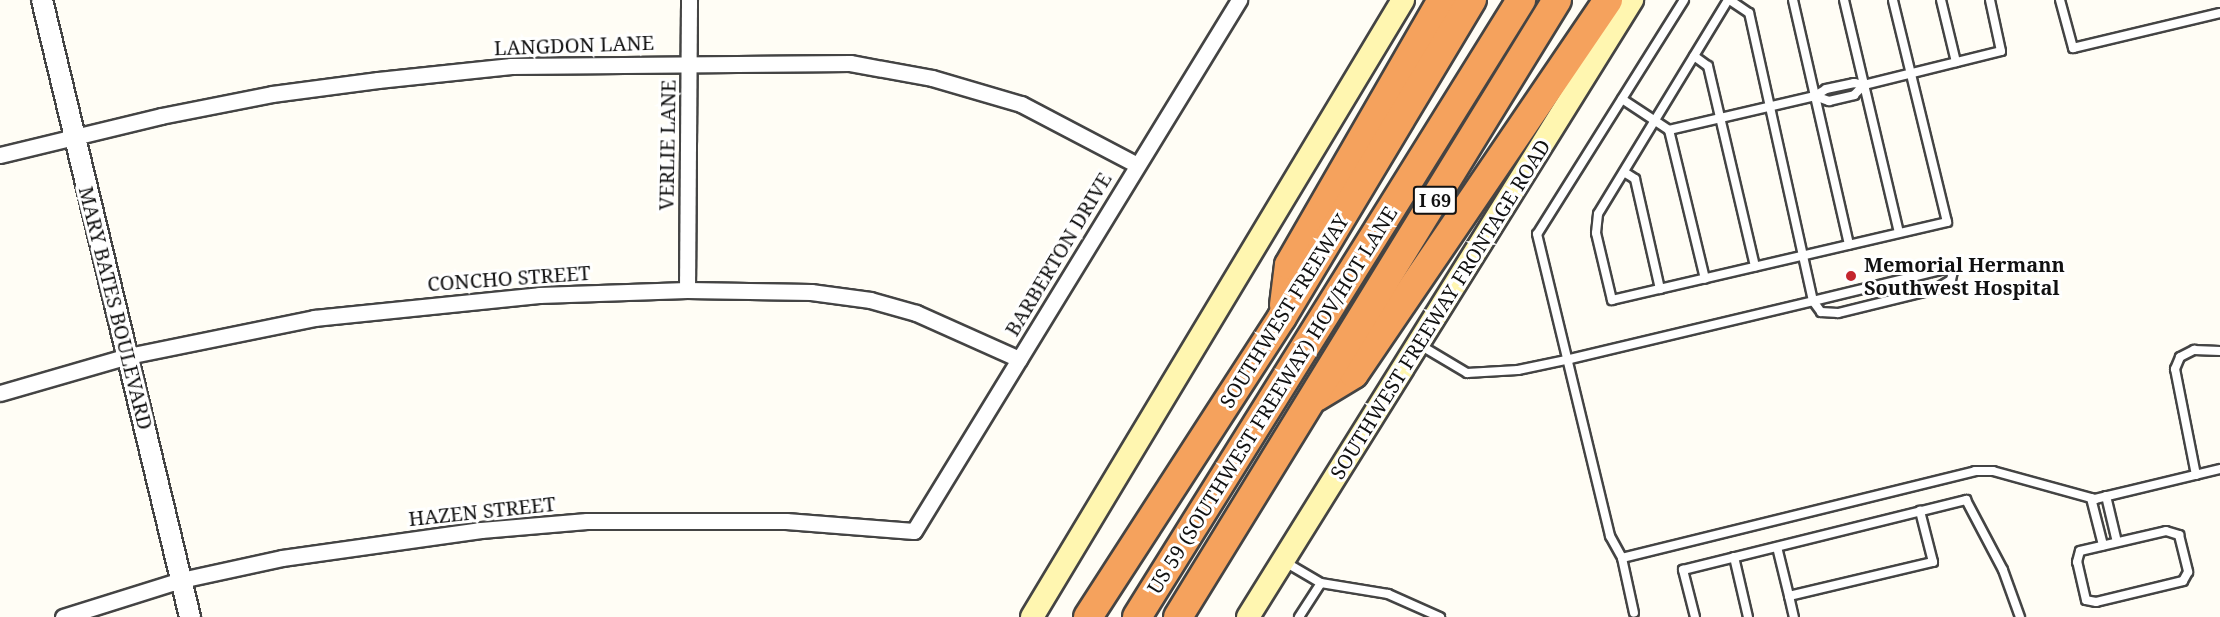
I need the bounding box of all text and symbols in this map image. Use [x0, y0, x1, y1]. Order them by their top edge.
street label: LANGDON LANE [494, 30, 654, 60]
street label: VERLIE LANE [654, 79, 680, 211]
street label: SOUTHWEST FREEWAY FRONTAGE ROAD [1325, 135, 1555, 483]
street label: BARBERTON DRIVE [1000, 168, 1116, 340]
street label: MARY BATES BOULEVARD [74, 184, 158, 432]
road number: I 69 [1412, 185, 1458, 215]
street label: US 59 (SOUTHWEST FREEWAY) HOV/HOT LANE [1142, 202, 1402, 598]
street label: SOUTHWEST FREEWAY [1215, 210, 1353, 412]
place label: Memorial Hermann Southwest Hospital [1864, 252, 2065, 299]
street label: CONCHO STREET [427, 260, 591, 296]
marker: Memorial Hermann Southwest Hospital [1842, 267, 1860, 285]
street label: HAZEN STREET [407, 491, 557, 531]

